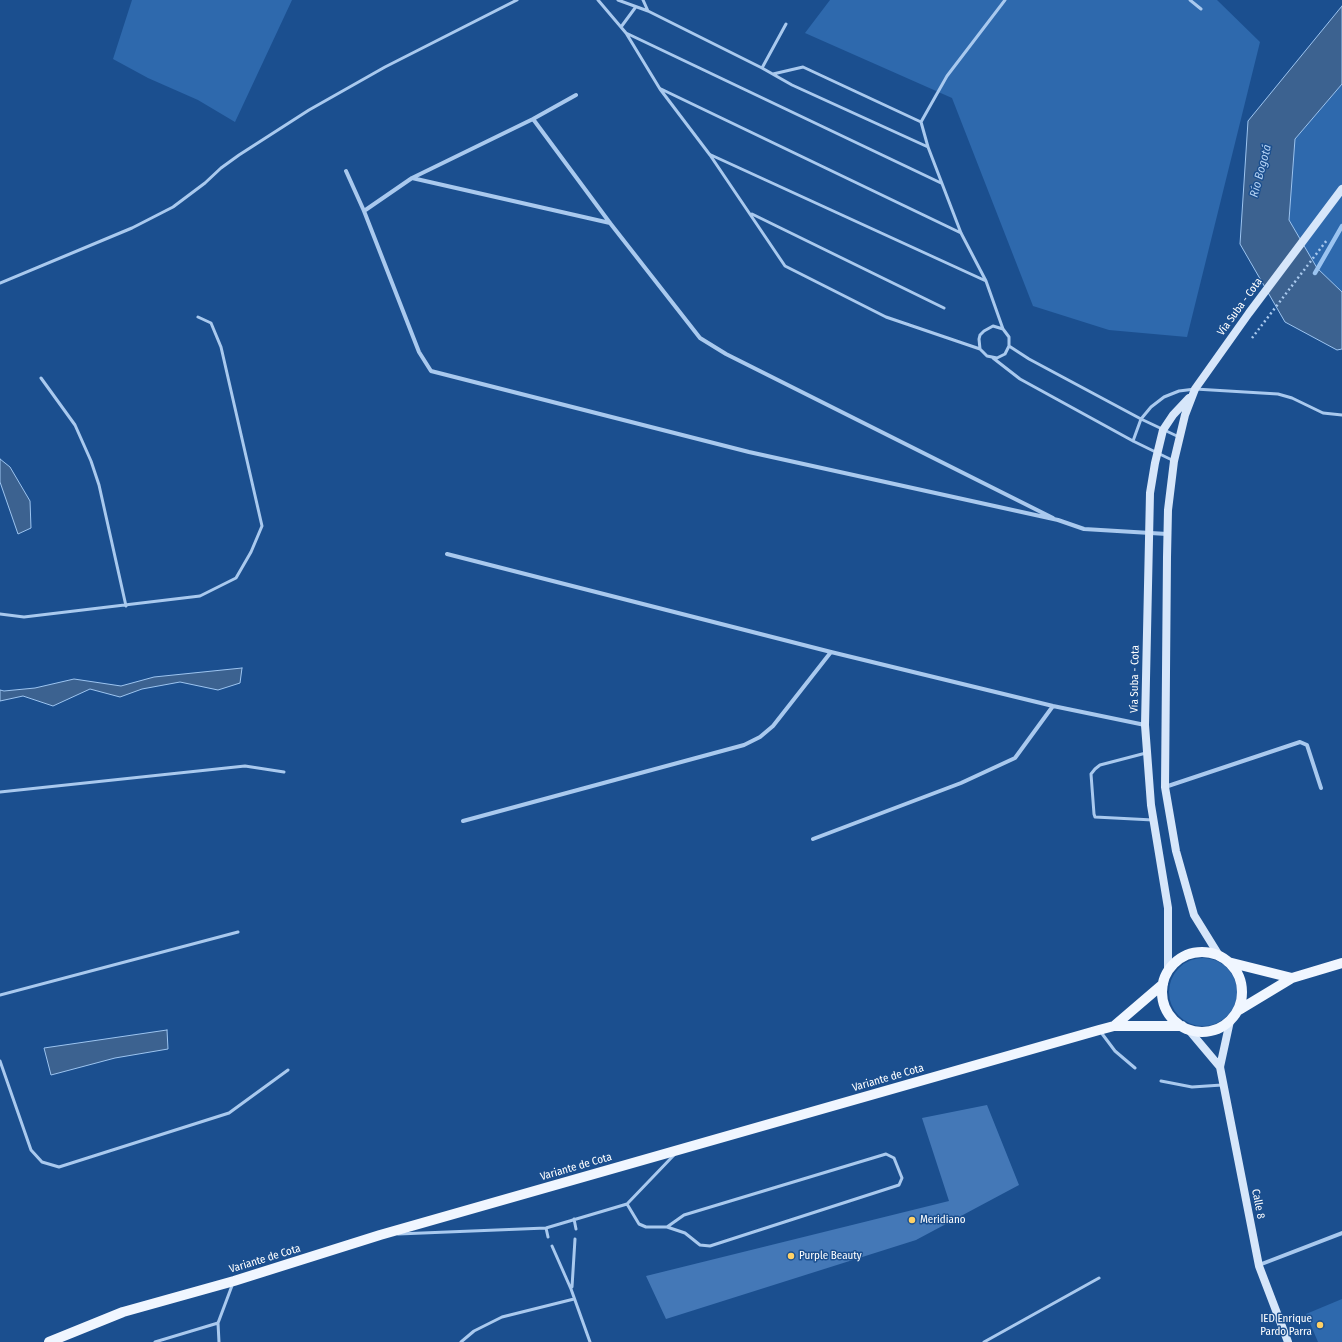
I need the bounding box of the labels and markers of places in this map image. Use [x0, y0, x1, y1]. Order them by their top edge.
place label: Meridiano [920, 1213, 966, 1227]
marker: Meridiano [907, 1215, 917, 1225]
place label: Purple Beauty [799, 1249, 862, 1263]
marker: Purple Beauty [786, 1251, 796, 1261]
place label: IED Enrique Pardo Parra [1260, 1312, 1312, 1338]
marker: IED Enrique Pardo Parra [1315, 1320, 1325, 1330]

